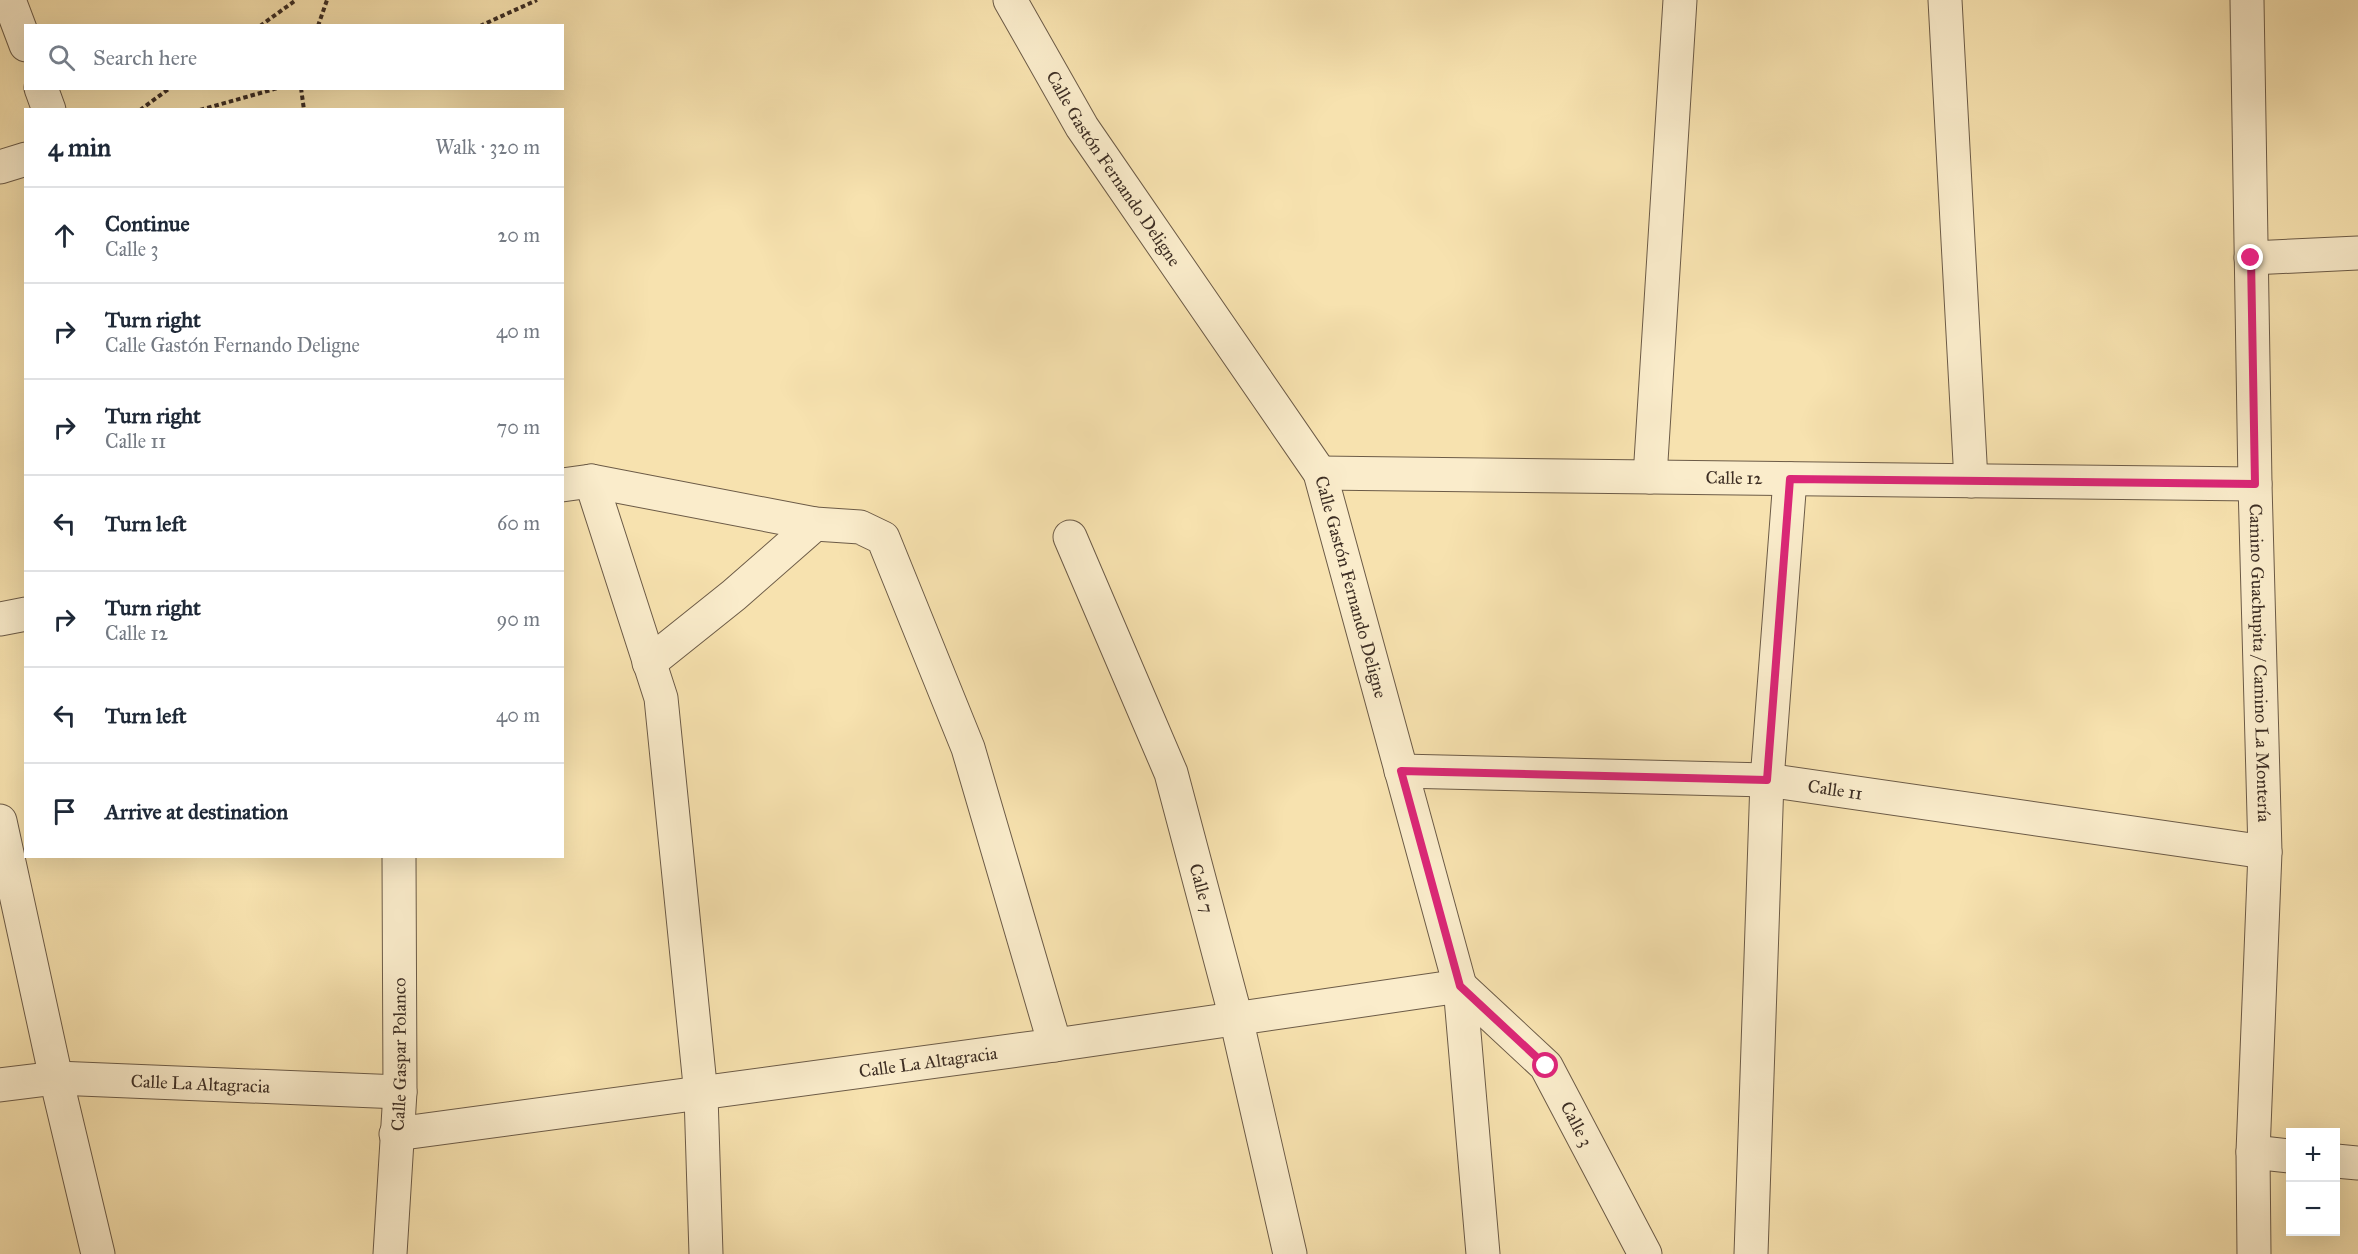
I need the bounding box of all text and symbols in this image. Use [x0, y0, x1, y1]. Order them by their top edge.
search box [24, 24, 564, 90]
icon: search [45, 41, 78, 74]
text: Search here [93, 44, 197, 71]
street label: Calle Gastón Fernando Deligne [1041, 67, 1186, 271]
text: 4 min [48, 131, 111, 163]
text: Walk · 320 m [435, 135, 540, 159]
text: Continue [105, 210, 190, 237]
icon: ahead [48, 219, 81, 252]
text: 20 m [497, 223, 540, 247]
text: Calle 3 [105, 237, 158, 261]
route end [2237, 244, 2263, 270]
text: Turn right [105, 306, 201, 333]
icon: right [48, 315, 81, 348]
text: 40 m [496, 319, 540, 343]
text: Calle Gastón Fernando Deligne [105, 333, 360, 357]
text: Turn right [105, 402, 201, 429]
icon: right [48, 411, 81, 444]
text: 70 m [497, 415, 540, 439]
text: Calle 11 [105, 429, 166, 453]
street label: Calle 12 [1705, 467, 1763, 489]
street label: Calle Gastón Fernando Deligne [1310, 473, 1392, 701]
street label: Camino Guachupita / Camino La Montería [2245, 503, 2275, 823]
icon: left [48, 507, 81, 540]
text: Turn left [105, 510, 187, 537]
text: 60 m [497, 511, 540, 535]
text: Turn right [105, 594, 201, 621]
icon: right [48, 603, 81, 636]
text: 90 m [497, 607, 540, 631]
text: Calle 12 [105, 621, 168, 645]
icon: left [48, 699, 81, 732]
text: Turn left [105, 702, 187, 729]
text: 40 m [496, 703, 540, 727]
street label: Calle 11 [1806, 775, 1864, 805]
icon: arrive [48, 795, 81, 828]
text: Arrive at destination [105, 798, 288, 825]
street label: Calle 7 [1184, 861, 1219, 916]
street label: Calle Gaspar Polanco [387, 977, 411, 1132]
street label: Calle La Altagracia [858, 1042, 999, 1082]
route start [1532, 1052, 1558, 1078]
street label: Calle La Altagracia [130, 1070, 271, 1098]
street label: Calle 3 [1556, 1098, 1597, 1150]
map controls [2286, 1128, 2340, 1236]
button: + [2286, 1128, 2340, 1182]
button: − [2286, 1182, 2340, 1236]

